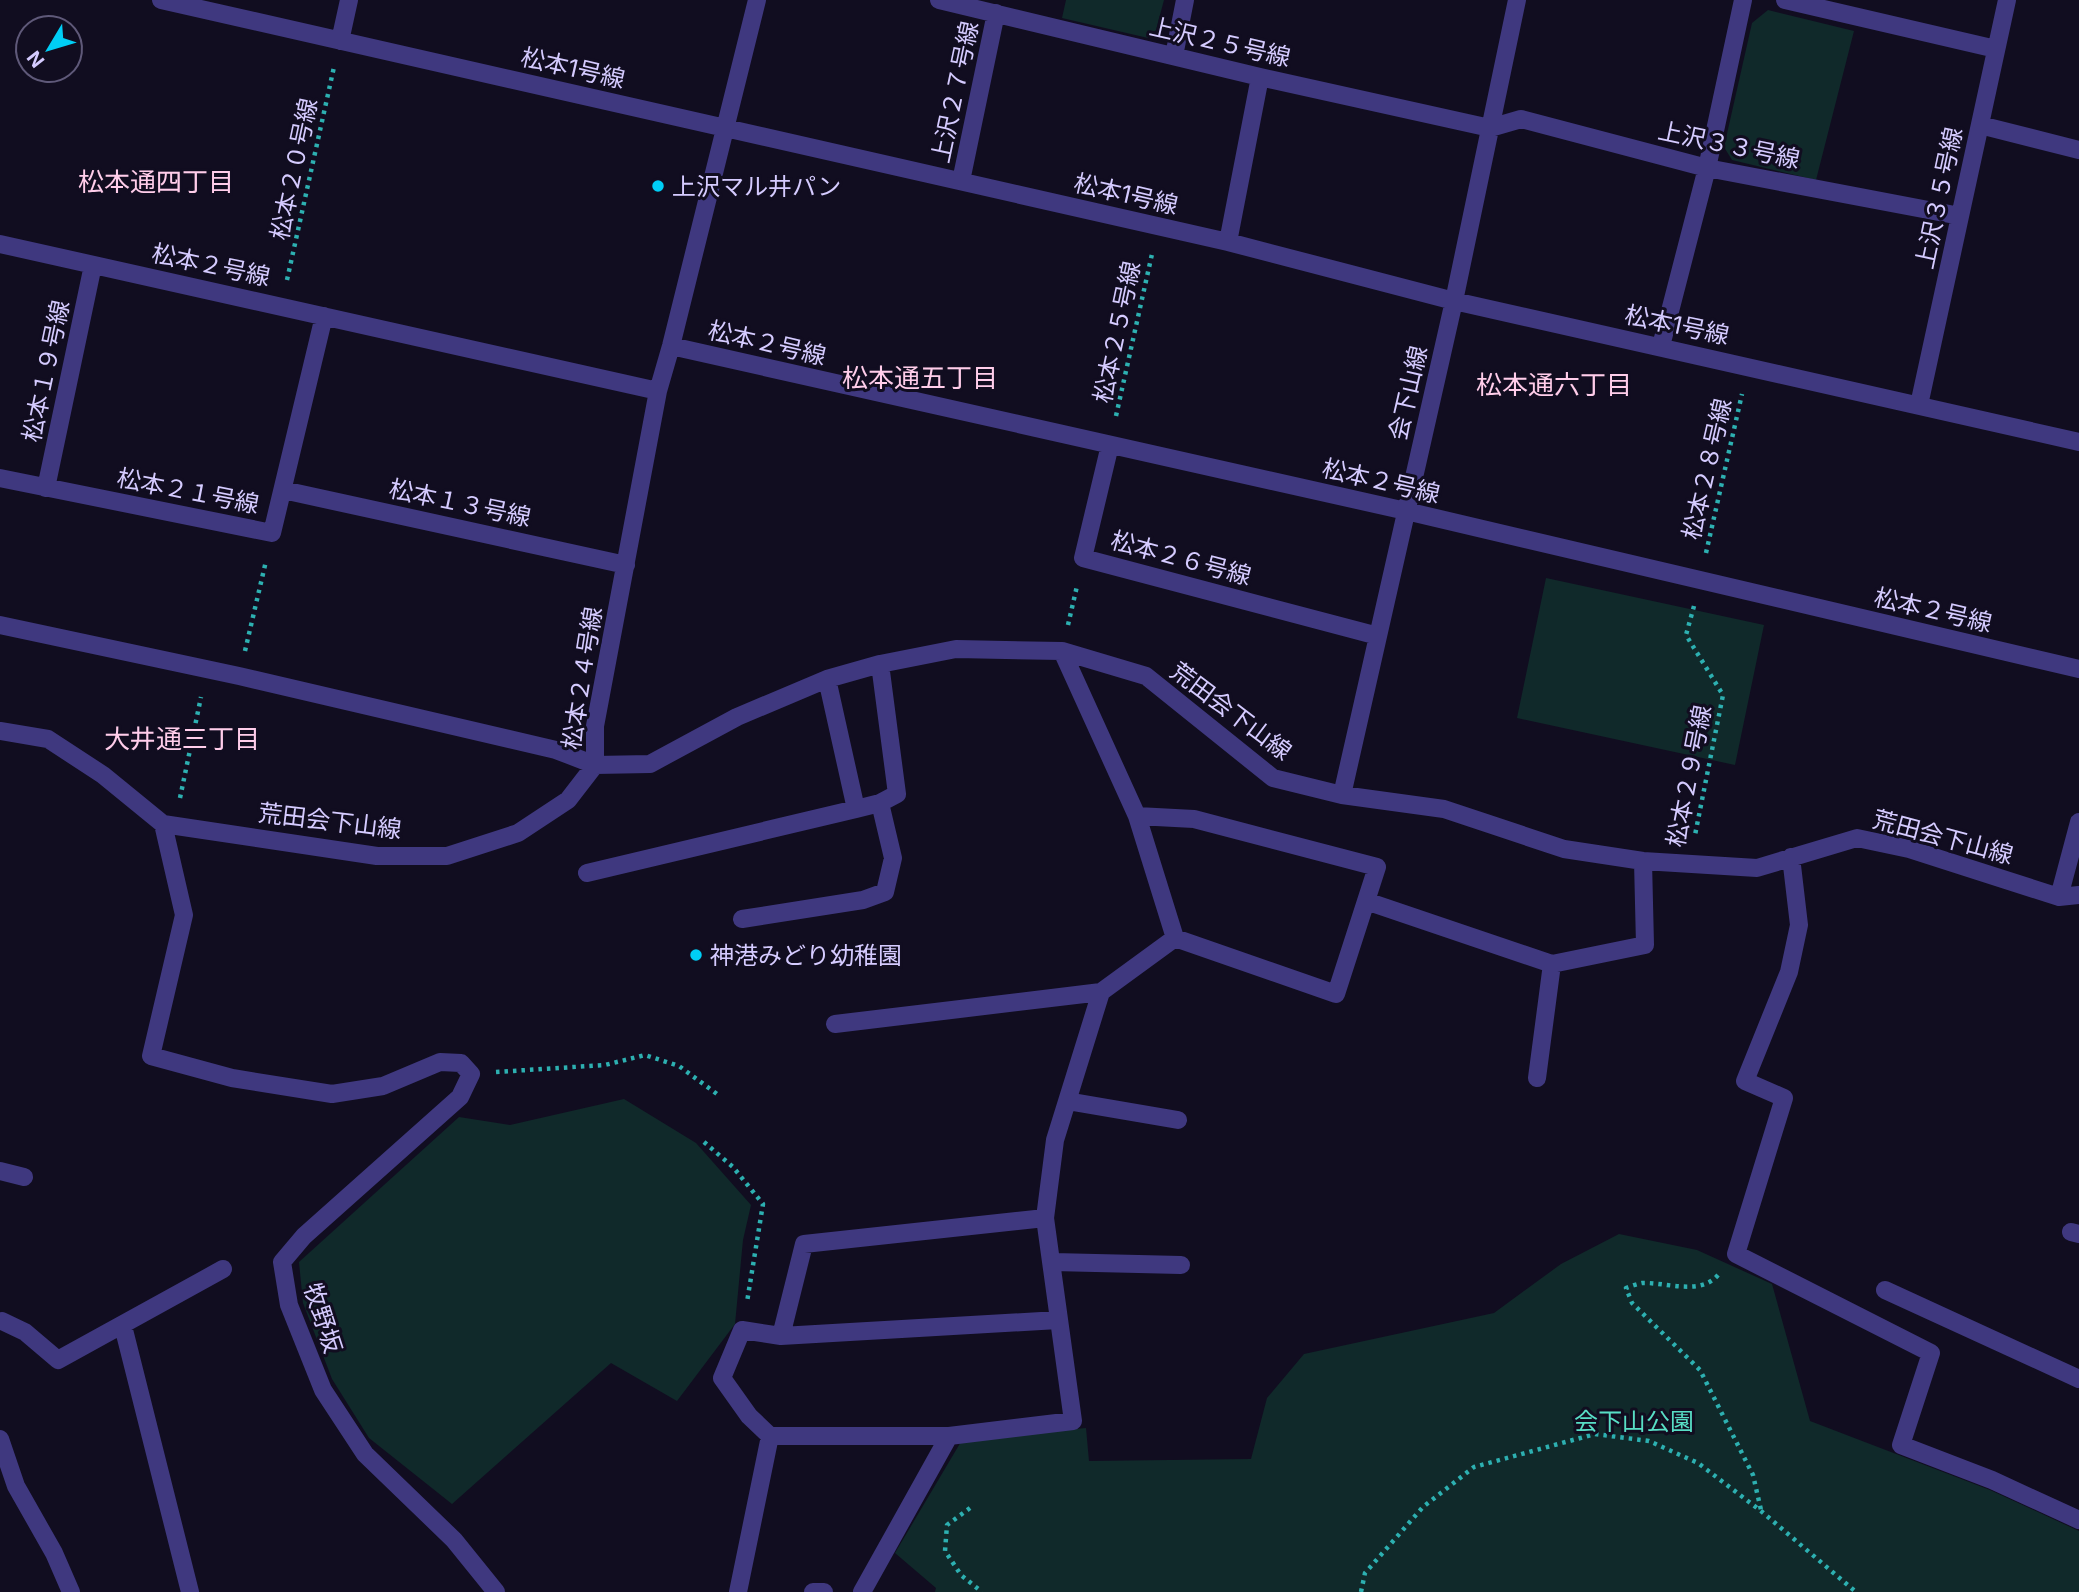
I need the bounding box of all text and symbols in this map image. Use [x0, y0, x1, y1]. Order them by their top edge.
street label: 上沢２５号線 [1147, 12, 1293, 72]
north arrow [14, 14, 84, 84]
street label: 上沢２７号線 [926, 19, 984, 165]
street label: 松本1号線 [518, 42, 628, 94]
text: N [22, 46, 50, 72]
street label: 松本２０号線 [265, 96, 323, 242]
street label: 上沢３３号線 [1656, 116, 1802, 174]
street label: 上沢３５号線 [1910, 125, 1968, 271]
district label: 松本通四丁目 [78, 166, 234, 197]
street label: 松本1号線 [1071, 168, 1181, 220]
place label: 上沢マル井パン [672, 172, 841, 201]
marker: 上沢マル井パン [650, 178, 666, 194]
street label: 松本２号線 [149, 238, 273, 292]
street label: 松本２５号線 [1088, 259, 1146, 405]
street label: 松本１９号線 [17, 298, 75, 444]
street label: 松本1号線 [1622, 300, 1732, 350]
street label: 松本２号線 [705, 315, 829, 371]
street label: 会下山線 [1383, 343, 1433, 443]
district label: 松本通五丁目 [842, 362, 998, 393]
district label: 松本通六丁目 [1476, 369, 1632, 400]
street label: 松本２８号線 [1677, 396, 1737, 542]
street label: 松本２号線 [1319, 453, 1443, 509]
street label: 松本２１号線 [115, 463, 261, 519]
street label: 松本１３号線 [387, 474, 533, 532]
street label: 松本２６号線 [1108, 525, 1254, 591]
street label: 松本２号線 [1871, 582, 1995, 638]
street label: 松本２４号線 [556, 605, 608, 751]
street label: 荒田会下山線 [1165, 656, 1297, 766]
street label: 松本２９号線 [1661, 703, 1717, 849]
district label: 大井通三丁目 [104, 723, 260, 754]
street label: 荒田会下山線 [257, 798, 403, 844]
street label: 荒田会下山線 [1870, 804, 2016, 870]
place label: 神港みどり幼稚園 [710, 941, 902, 970]
marker: 神港みどり幼稚園 [688, 947, 704, 963]
street label: 牧野坂 [298, 1279, 348, 1357]
park label: 会下山公園 [1574, 1407, 1694, 1436]

